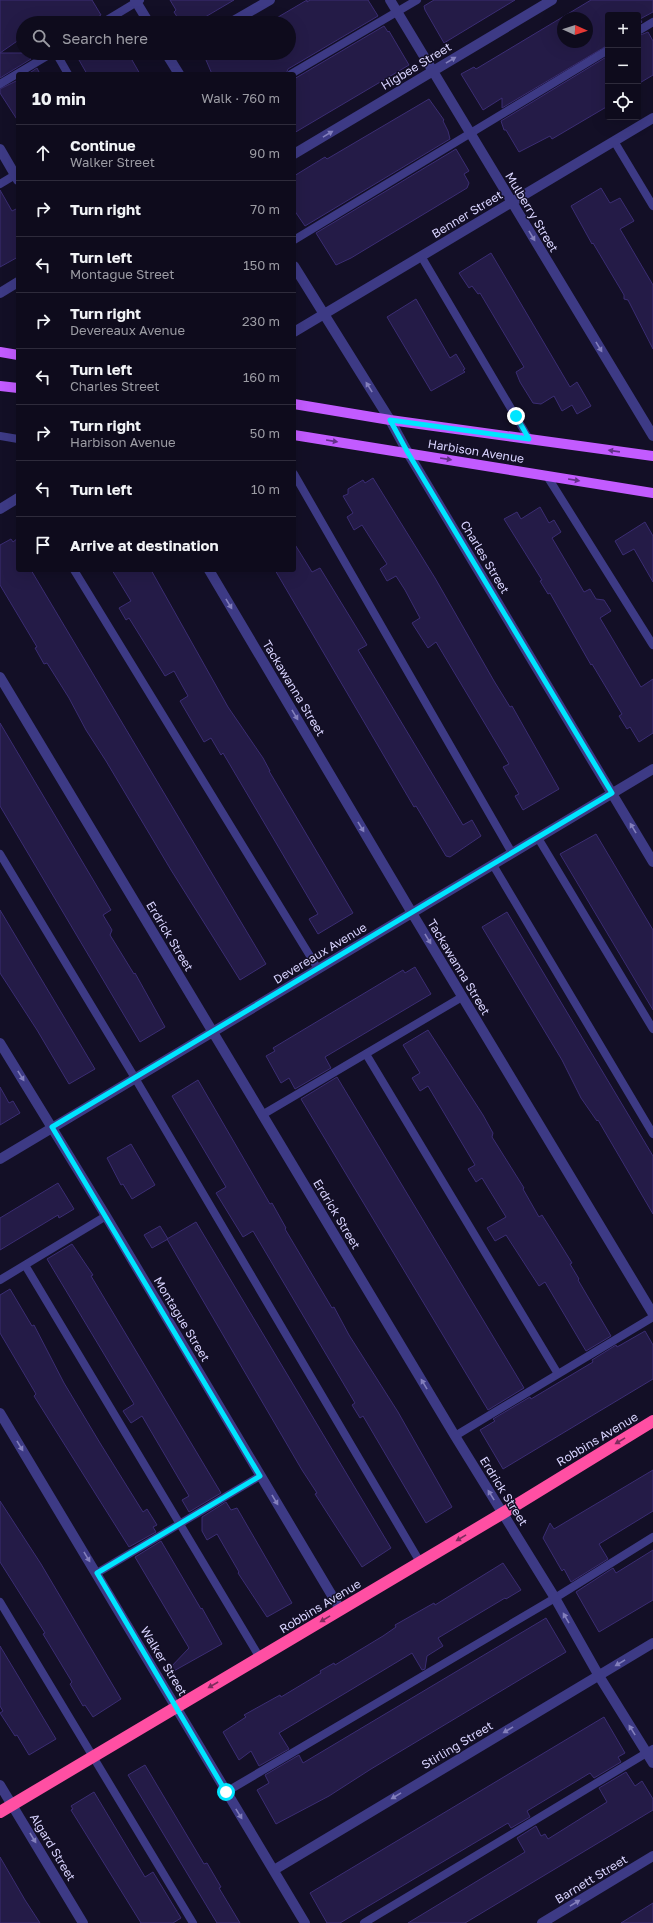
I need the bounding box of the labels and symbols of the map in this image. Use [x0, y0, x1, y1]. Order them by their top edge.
north arrow [557, 12, 593, 48]
street label: Higbee Street [378, 39, 454, 93]
one-way arrow [445, 57, 457, 64]
one-way arrow [322, 130, 334, 137]
street label: Mulberry Street [502, 169, 562, 255]
street label: Benner Street [429, 187, 505, 241]
one-way arrow [528, 230, 535, 242]
one-way arrow [595, 342, 603, 352]
one-way arrow [365, 382, 373, 392]
route end [507, 407, 525, 425]
street label: Harbison Avenue [427, 436, 525, 466]
one-way arrow [326, 438, 339, 444]
one-way arrow [608, 448, 620, 454]
one-way arrow [440, 457, 452, 463]
one-way arrow [568, 478, 581, 484]
street label: Charles Street [457, 518, 513, 596]
one-way arrow [225, 599, 233, 609]
street label: Tackawanna Street [259, 637, 329, 739]
one-way arrow [292, 710, 299, 721]
one-way arrow [358, 821, 365, 833]
one-way arrow [629, 823, 637, 833]
street label: Erdrick Street [143, 898, 197, 974]
street label: Tackawanna Street [424, 916, 494, 1018]
street label: Devereaux Avenue [271, 919, 369, 987]
one-way arrow [424, 933, 431, 945]
one-way arrow [17, 1070, 24, 1082]
street label: Erdrick Street [310, 1176, 364, 1252]
street label: Montague Street [151, 1274, 213, 1364]
one-way arrow [420, 1378, 427, 1390]
street label: Robbins Avenue [554, 1409, 640, 1469]
one-way arrow [614, 1438, 626, 1445]
one-way arrow [16, 1441, 24, 1451]
street label: Erdrick Street [477, 1454, 531, 1529]
one-way arrow [488, 1489, 495, 1501]
one-way arrow [271, 1494, 278, 1506]
one-way arrow [455, 1534, 467, 1541]
one-way arrow [83, 1552, 91, 1562]
street label: Robbins Avenue [277, 1576, 363, 1636]
one-way arrow [563, 1612, 569, 1624]
one-way arrow [319, 1615, 331, 1622]
street label: Walker Street [137, 1624, 191, 1699]
one-way arrow [615, 1659, 625, 1667]
one-way arrow [207, 1682, 219, 1689]
street label: Stirling Street [419, 1718, 496, 1772]
one-way arrow [629, 1724, 636, 1736]
one-way arrow [502, 1726, 514, 1733]
route start [217, 1783, 235, 1801]
one-way arrow [390, 1793, 402, 1800]
one-way arrow [235, 1809, 243, 1819]
street label: Algard Street [27, 1811, 79, 1884]
one-way arrow [29, 1832, 36, 1844]
street label: Barnett Street [552, 1851, 630, 1907]
one-way arrow [570, 1899, 580, 1907]

